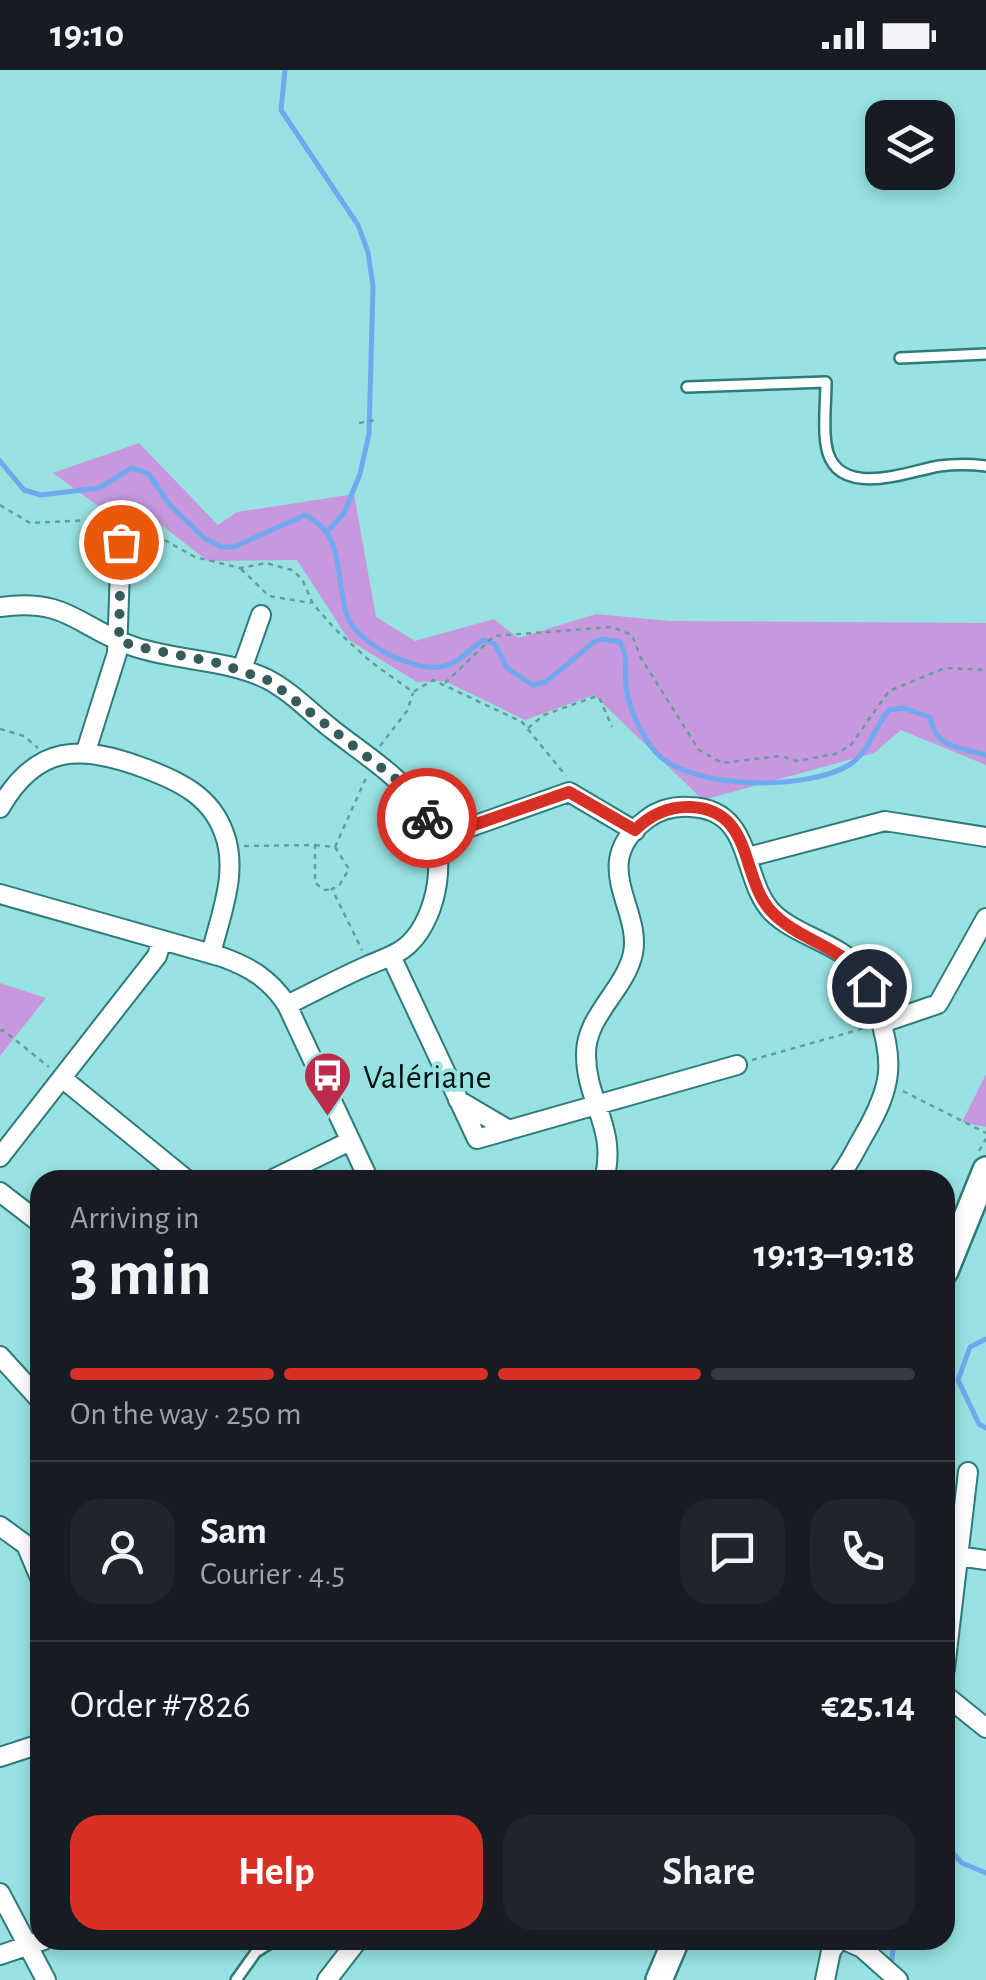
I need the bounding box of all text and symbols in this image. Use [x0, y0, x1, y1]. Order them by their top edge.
text: 19:10 [50, 16, 124, 54]
map controls [865, 100, 955, 190]
button: layers [865, 100, 955, 190]
pin [79, 500, 164, 585]
icon: bag [94, 515, 149, 570]
courier [377, 768, 477, 868]
icon: bike [400, 791, 455, 846]
pin [827, 944, 912, 1029]
icon: home [842, 959, 897, 1014]
bus stop icon: Valériane [302, 1050, 354, 1118]
place label: Valériane [363, 1060, 492, 1095]
text: Arriving in [70, 1202, 199, 1234]
text: 19:13–19:18 [754, 1236, 915, 1274]
text: 3 min [70, 1242, 212, 1307]
text: On the way · 250 m [70, 1398, 302, 1430]
button: person [70, 1499, 175, 1604]
button: chat [680, 1499, 785, 1604]
button: phone [810, 1499, 915, 1604]
text: Sam [200, 1513, 267, 1551]
text: Courier · 4.5 [200, 1558, 345, 1590]
text: Order #7826 [70, 1687, 251, 1725]
text: €25.14 [821, 1687, 915, 1725]
button: Help [70, 1815, 483, 1930]
button: Share [503, 1815, 915, 1930]

